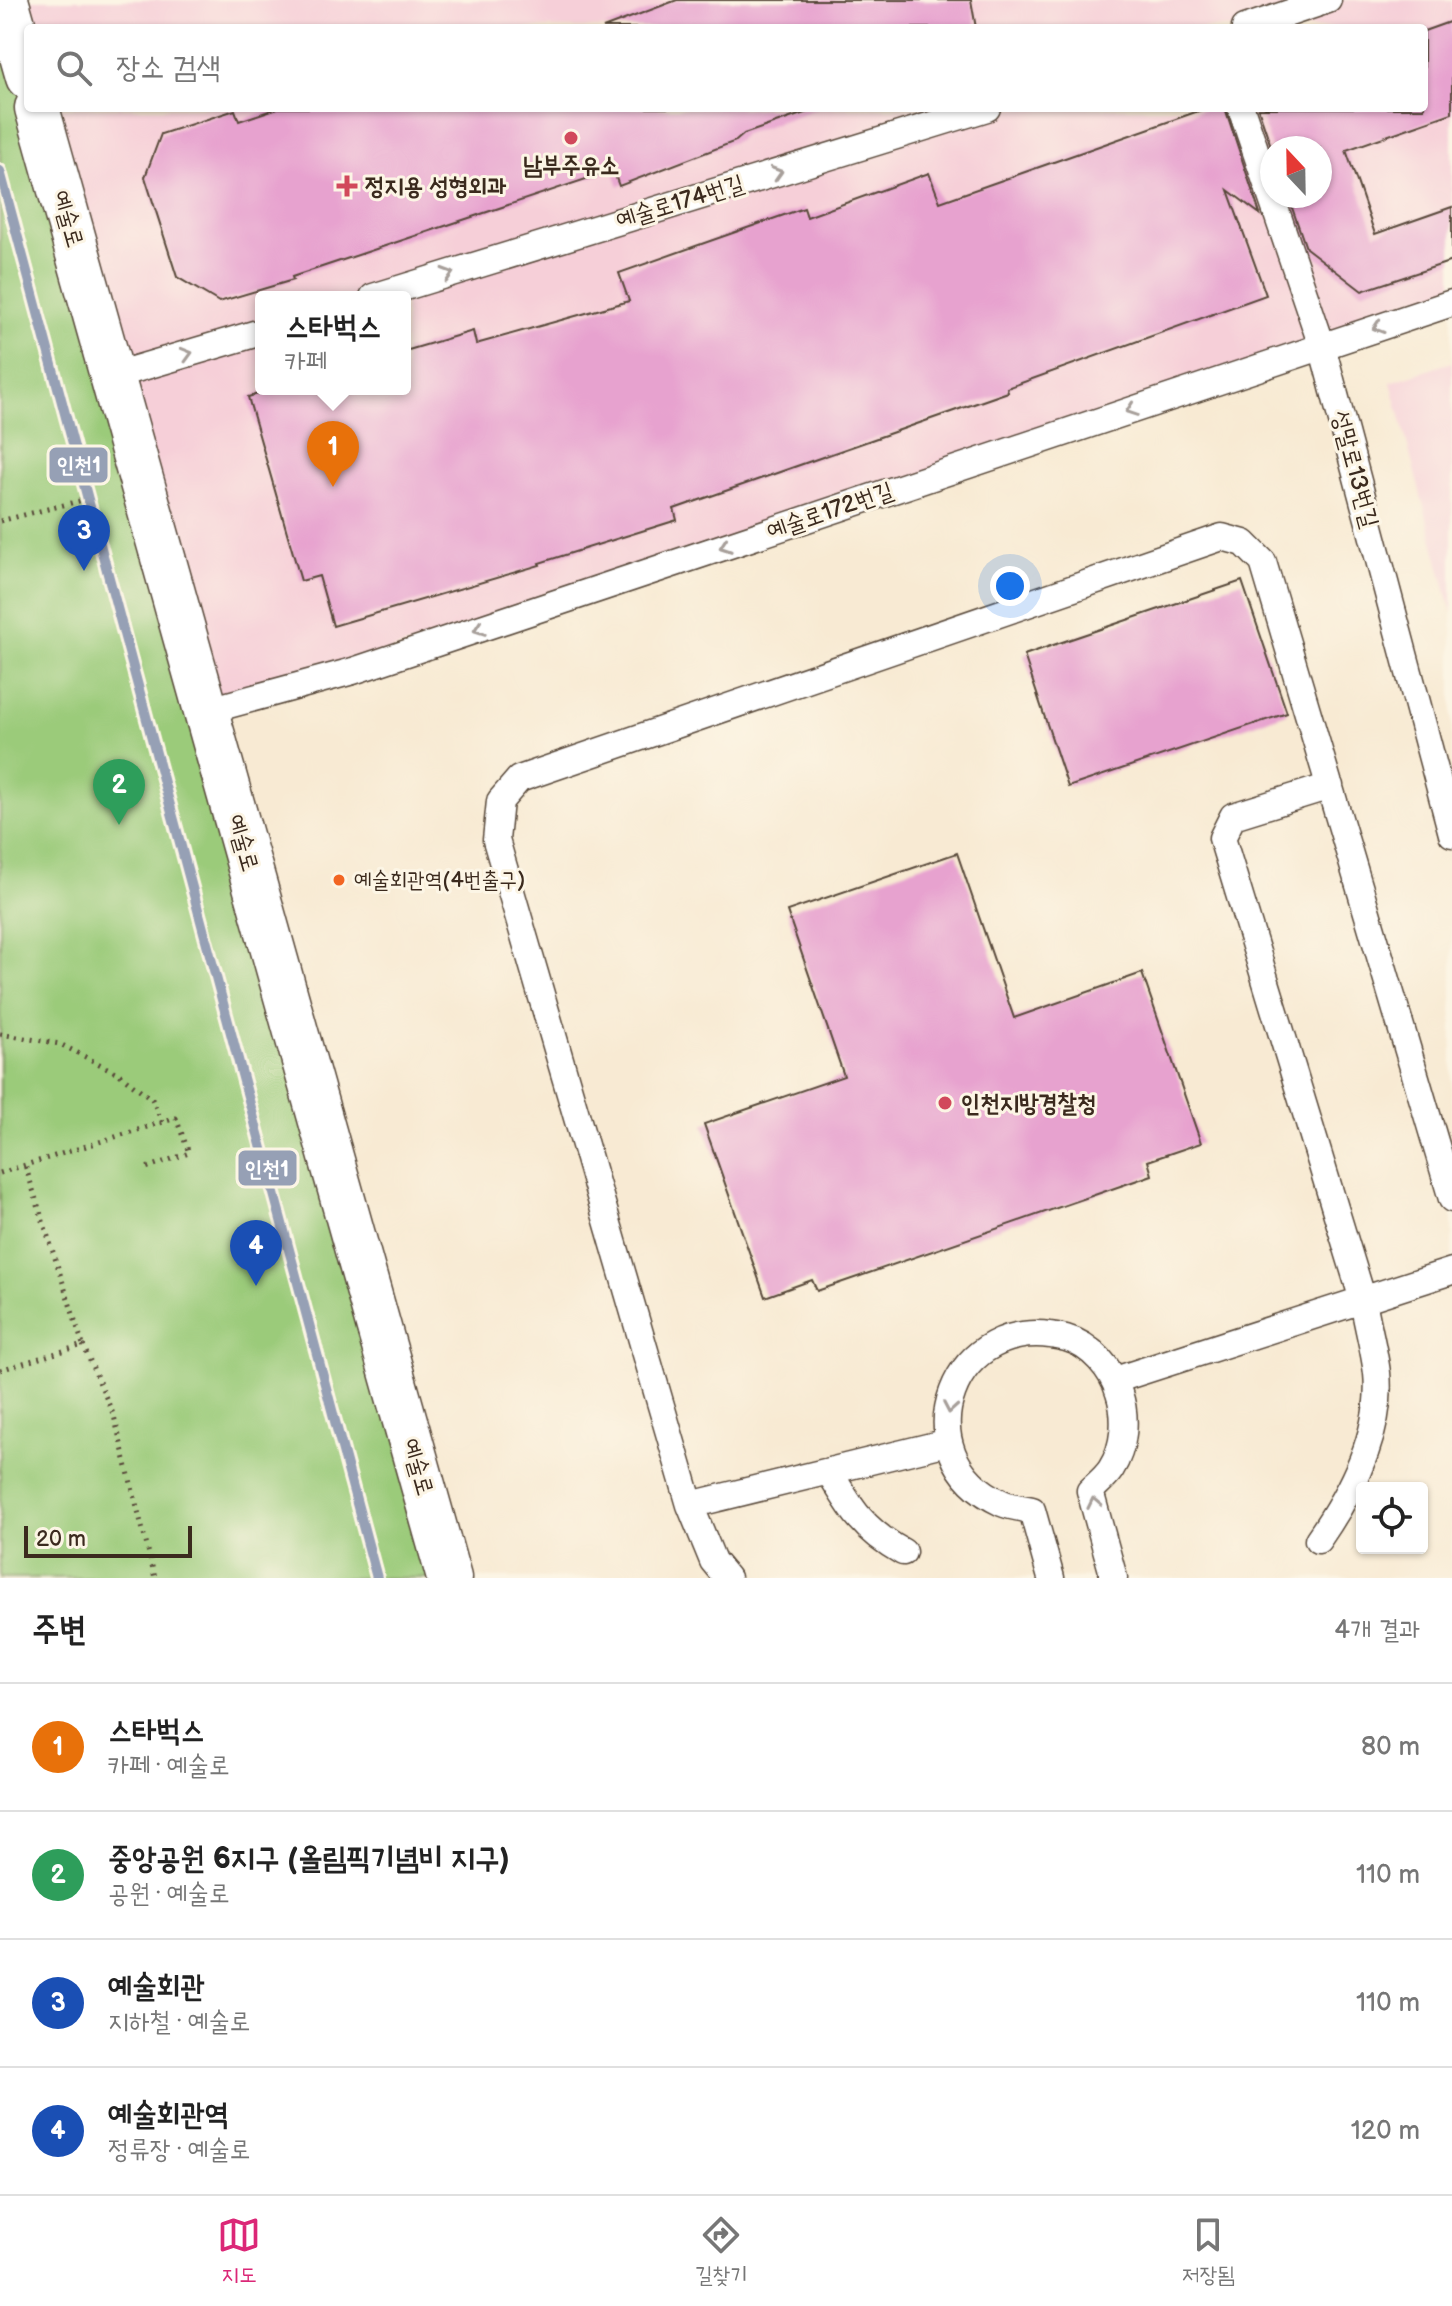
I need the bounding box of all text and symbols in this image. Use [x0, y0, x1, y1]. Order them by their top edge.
search box [24, 24, 1428, 112]
icon: search [52, 46, 96, 90]
text: 장소 검색 [116, 50, 221, 86]
marker: 남부주유소 [562, 129, 580, 147]
north arrow [1260, 136, 1332, 208]
place label: 남부주유소 [523, 151, 619, 180]
one-way arrow [769, 166, 783, 182]
street label: 예술로174번길 [613, 169, 747, 235]
place label: 정지용 성형외과 [365, 172, 507, 201]
marker: 정지용 성형외과 [336, 175, 358, 197]
street label: 예술로 [46, 187, 90, 251]
one-way arrow [440, 267, 454, 283]
popup [255, 291, 411, 395]
text: 스타벅스 [285, 309, 381, 345]
one-way arrow [1372, 318, 1386, 334]
one-way arrow [179, 347, 193, 363]
text: 카페 [285, 347, 327, 378]
one-way arrow [1125, 400, 1139, 416]
street label: 성말로13번길 [1325, 407, 1385, 531]
pin: 1 [307, 421, 359, 487]
line badge: 인천1 [48, 446, 109, 484]
text: 인천1 [57, 452, 101, 479]
street label: 예술로172번길 [763, 476, 897, 546]
pin: 3 [58, 505, 110, 571]
one-way arrow [719, 536, 733, 552]
your location [990, 566, 1030, 606]
one-way arrow [473, 619, 487, 635]
pin: 2 [93, 759, 145, 825]
street label: 예술로 [221, 811, 265, 875]
place label: 예술회관역(4번출구) [354, 867, 525, 894]
marker: 예술회관역(4번출구) [331, 872, 347, 888]
place label: 인천지방경찰청 [961, 1089, 1096, 1118]
marker: 인천지방경찰청 [936, 1094, 954, 1112]
line badge: 인천1 [237, 1149, 298, 1187]
text: 인천1 [245, 1156, 289, 1183]
pin: 4 [230, 1220, 282, 1286]
one-way arrow [942, 1401, 959, 1414]
street label: 예술로 [396, 1435, 440, 1499]
map controls [1356, 1482, 1428, 1554]
button: locate [1356, 1482, 1428, 1554]
one-way arrow [1086, 1497, 1103, 1510]
scale bar [24, 1522, 192, 1558]
text: 20 m [36, 1526, 86, 1553]
text: 주변 [32, 1609, 87, 1650]
text: 4개 결과 [1334, 1615, 1420, 1646]
text: 스타벅스 [108, 1713, 205, 1749]
text: 1 [53, 1732, 63, 1763]
text: 80 m [1361, 1732, 1420, 1763]
text: 카페 · 예술로 [108, 1751, 230, 1782]
text: 중앙공원 6지구 (올림픽기념비 지구) [108, 1841, 510, 1877]
text: 2 [50, 1860, 66, 1891]
text: 110 m [1356, 1860, 1420, 1891]
text: 공원 · 예술로 [108, 1879, 230, 1910]
text: 예술회관 [108, 1969, 205, 2005]
text: 3 [50, 1988, 66, 2019]
text: 110 m [1356, 1988, 1420, 2019]
text: 지하철 · 예술로 [108, 2007, 250, 2038]
text: 예술회관역 [108, 2097, 229, 2133]
text: 4 [50, 2116, 66, 2147]
text: 120 m [1351, 2116, 1420, 2147]
text: 정류장 · 예술로 [108, 2135, 250, 2166]
tab: 지도 [217, 2213, 261, 2289]
tab: 길찾기 [695, 2213, 748, 2289]
tab: 저장됨 [1182, 2213, 1235, 2289]

